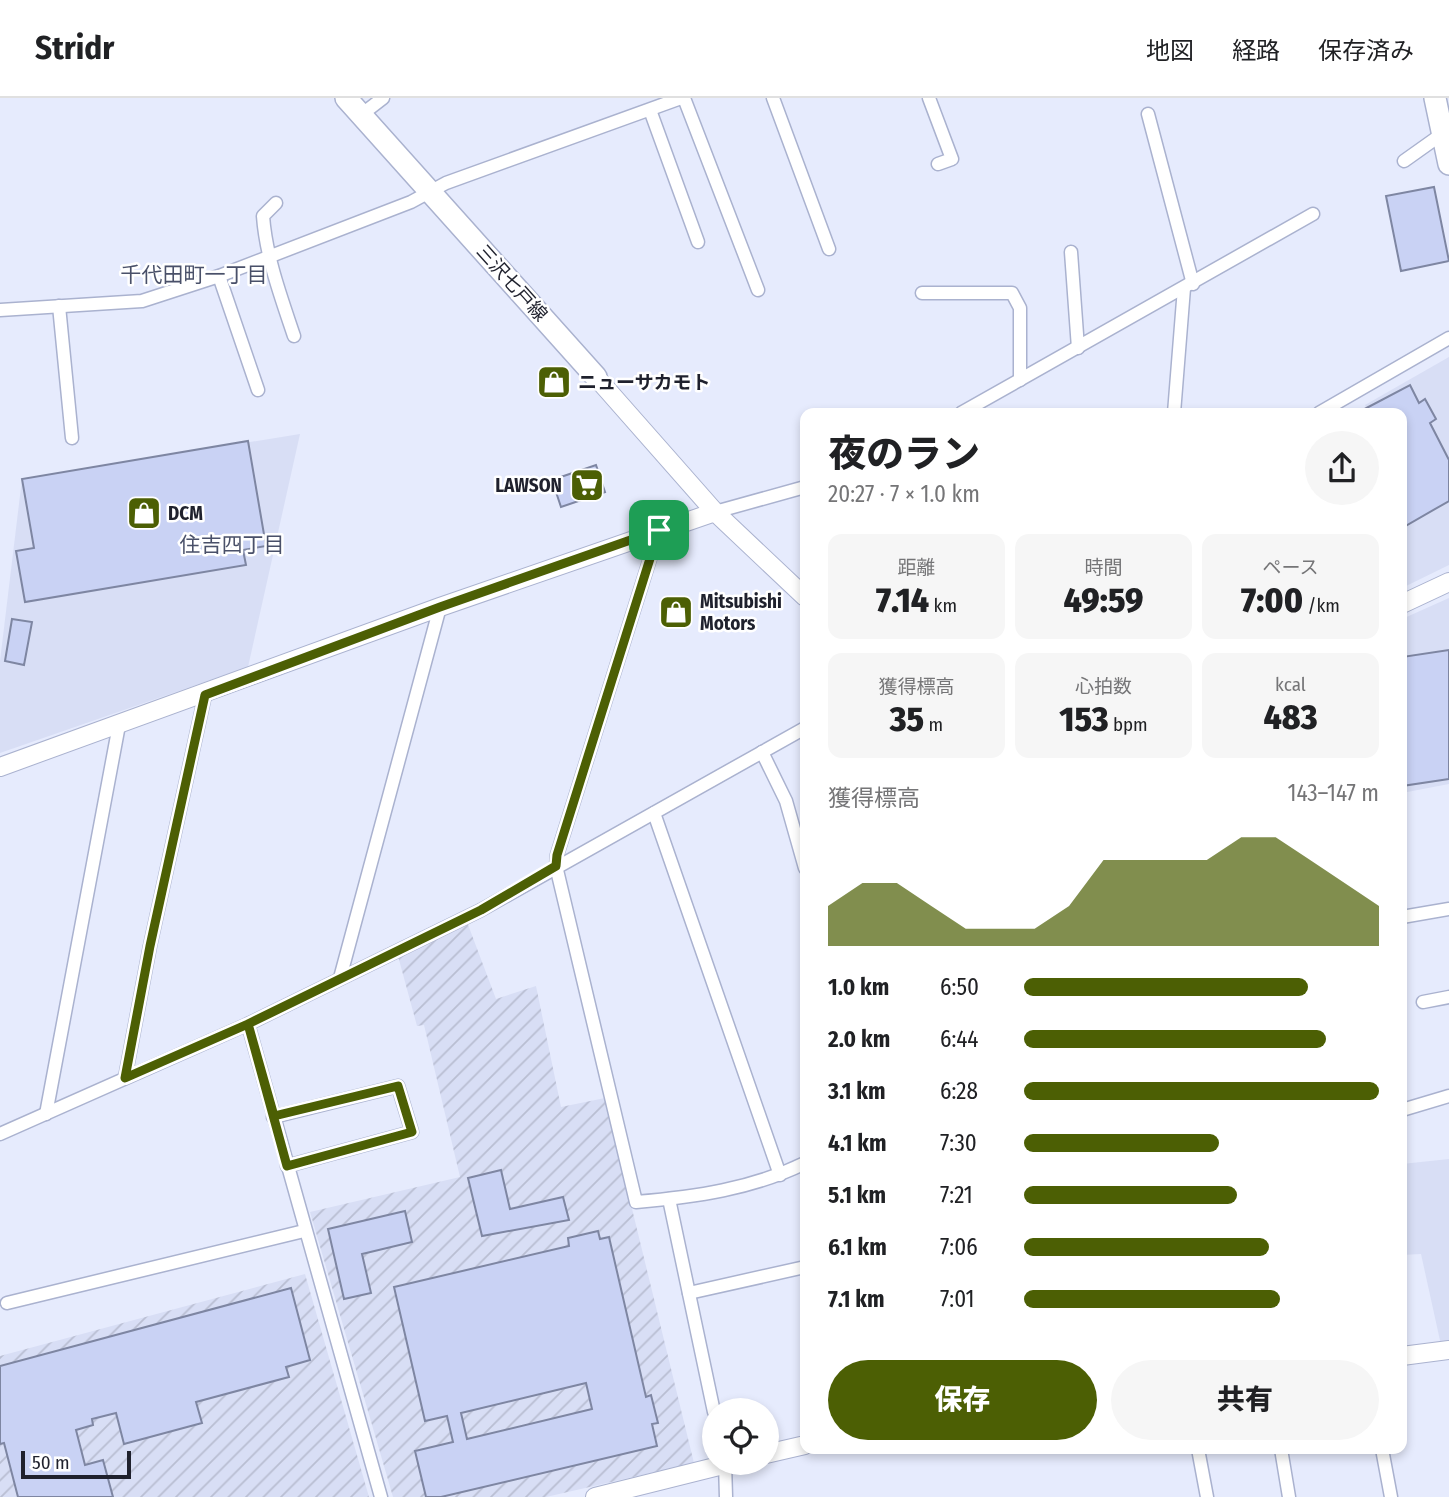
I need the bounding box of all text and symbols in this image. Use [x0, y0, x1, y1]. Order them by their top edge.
text: Stridr [35, 28, 114, 68]
text: 地図 [1146, 37, 1194, 65]
text: 経路 [1232, 37, 1280, 65]
text: 保存済み [1318, 37, 1414, 65]
street label: 三沢七戸線 [472, 240, 552, 326]
district label: 千代田町一丁目 [121, 262, 268, 288]
shop icon: ニューサカモト [535, 363, 573, 401]
place label: ニューサカモト [578, 371, 711, 394]
text: 夜のラン [828, 431, 980, 477]
button: share [1305, 431, 1379, 505]
supermarket icon: LAWSON [568, 466, 606, 504]
place label: LAWSON [495, 474, 562, 497]
text: 20:27 · 7 × 1.0 km [828, 480, 980, 508]
shop icon: DCM [125, 494, 163, 532]
pin [629, 500, 689, 560]
place label: DCM [168, 502, 203, 525]
icon: arrive [640, 511, 678, 549]
district label: 住吉四丁目 [180, 532, 285, 558]
text: 距離 [897, 556, 936, 579]
text: 時間 [1084, 556, 1123, 579]
text: ペース [1262, 556, 1319, 579]
text: 7.14 [876, 579, 929, 621]
text: 49:59 [1063, 579, 1144, 621]
text: 7:00 [1241, 579, 1303, 621]
place label: Mitsubishi Motors [700, 590, 782, 635]
shop icon: Mitsubishi Motors [657, 593, 695, 631]
text: km [929, 594, 957, 617]
text: /km [1303, 594, 1340, 617]
text: kcal [1275, 673, 1306, 696]
text: 獲得標高 [878, 675, 955, 698]
text: 心拍数 [1075, 675, 1132, 698]
text: 483 [1264, 696, 1317, 738]
text: 35 [890, 698, 924, 740]
text: 153 [1059, 698, 1108, 740]
text: m [924, 713, 943, 736]
text: bpm [1108, 713, 1148, 736]
text: 143–147 m [1287, 779, 1379, 807]
text: 獲得標高 [828, 784, 920, 812]
text: 1.0 km [828, 973, 889, 1001]
text: 6:50 [940, 973, 979, 1001]
text: 2.0 km [828, 1025, 890, 1053]
text: 6:44 [940, 1025, 978, 1053]
text: 3.1 km [828, 1077, 886, 1105]
text: 6:28 [940, 1077, 978, 1105]
text: 4.1 km [828, 1129, 887, 1157]
text: 7:30 [940, 1129, 977, 1157]
text: 5.1 km [828, 1181, 886, 1209]
text: 7:21 [940, 1181, 973, 1209]
text: 6.1 km [828, 1233, 887, 1261]
text: 7:06 [940, 1233, 978, 1261]
text: 7.1 km [828, 1285, 885, 1313]
text: 7:01 [940, 1285, 975, 1313]
button: 保存 [828, 1360, 1097, 1440]
button: 共有 [1111, 1360, 1379, 1440]
map controls [702, 1398, 779, 1475]
button: locate [702, 1398, 779, 1475]
scale bar [21, 1448, 131, 1480]
text: 50 m [32, 1451, 70, 1474]

